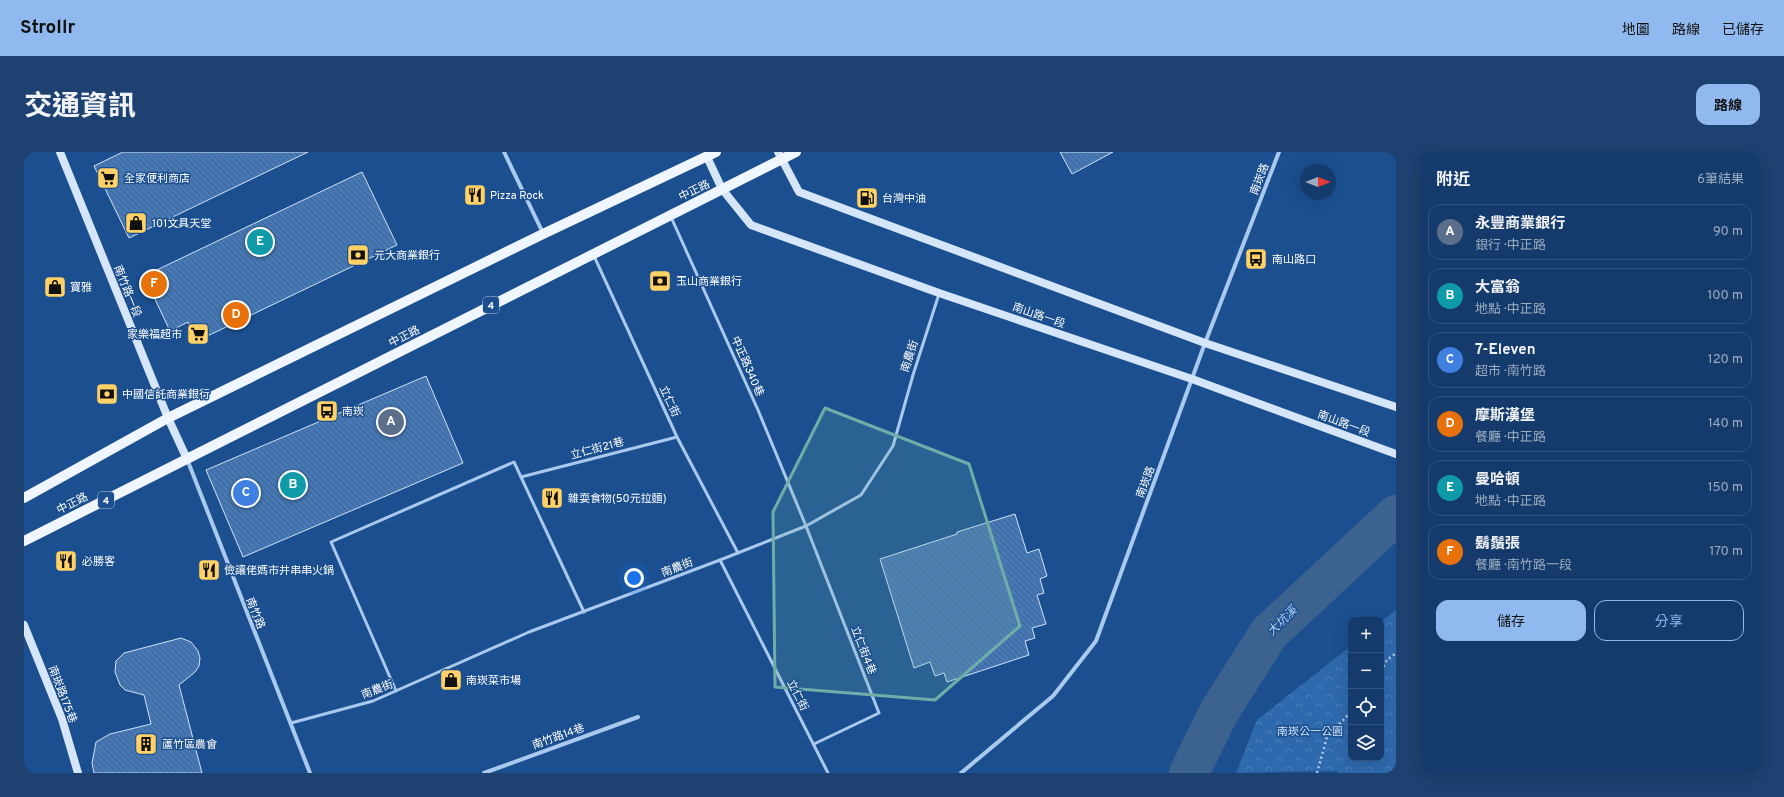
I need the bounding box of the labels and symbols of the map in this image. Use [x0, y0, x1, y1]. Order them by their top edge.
street label: 南崁路 [1247, 161, 1272, 197]
north arrow [1300, 164, 1336, 200]
supermarket icon: 全家便利商店 [95, 165, 121, 191]
place label: 全家便利商店 [124, 172, 190, 186]
street label: 中正路 [677, 177, 712, 204]
restaurant icon: Pizza Rock [462, 182, 488, 208]
fuel station icon: 台灣中油 [854, 185, 880, 211]
place label: Pizza Rock [490, 189, 544, 203]
place label: 台灣中油 [882, 192, 926, 206]
shop icon: 101文具天堂 [123, 210, 149, 236]
place label: 101文具天堂 [152, 217, 211, 231]
pin: E [247, 227, 273, 257]
bank icon: 元大商業銀行 [345, 242, 371, 268]
bus stop icon: 南山路口 [1243, 246, 1269, 272]
place label: 元大商業銀行 [374, 249, 440, 263]
place label: 南山路口 [1272, 253, 1316, 267]
street label: 南竹路一段 [110, 263, 144, 319]
bank icon: 玉山商業銀行 [647, 268, 673, 294]
pin: F [141, 269, 167, 299]
shop icon: 寶雅 [42, 274, 68, 300]
place label: 玉山商業銀行 [676, 275, 742, 289]
place label: 寶雅 [70, 281, 92, 295]
road number: 4 [483, 297, 499, 313]
pin: D [223, 300, 249, 330]
street label: 南山路一段 [1010, 300, 1067, 332]
supermarket icon: 家樂福超市 [185, 321, 211, 347]
street label: 中正路 [387, 323, 422, 351]
place label: 家樂福超市 [127, 328, 182, 342]
street label: 中正路340巷 [728, 334, 767, 399]
street label: 南農街 [898, 338, 922, 374]
bank icon: 中國信託商業銀行 [94, 381, 120, 407]
street label: 立仁街 [656, 384, 682, 419]
place label: 中國信託商業銀行 [122, 388, 210, 402]
bus stop icon: 南崁 [314, 398, 340, 424]
place label: 南崁 [342, 405, 364, 419]
pin: A [378, 407, 404, 437]
street label: 南山路一段 [1315, 408, 1372, 440]
street label: 立仁街21巷 [569, 435, 626, 463]
street label: 南崁路 [1134, 464, 1158, 500]
pin: B [280, 470, 306, 500]
pin: C [233, 478, 259, 508]
restaurant icon: 雜耍食物(50元拉麵) [539, 485, 565, 511]
street label: 中正路 [55, 490, 90, 518]
road number: 4 [98, 492, 114, 508]
place label: 雜耍食物(50元拉麵) [568, 492, 666, 506]
restaurant icon: 必勝客 [53, 548, 79, 574]
place label: 必勝客 [82, 555, 115, 569]
street label: 南農街 [659, 555, 695, 580]
restaurant icon: 儉讓佬媽市井串串火鍋 [196, 557, 222, 583]
place label: 儉讓佬媽市井串串火鍋 [224, 564, 334, 578]
your location [624, 568, 644, 588]
street label: 南竹路 [242, 595, 268, 631]
water label: 大坑溪 [1264, 602, 1303, 640]
street label: 立仁街4巷 [847, 624, 879, 677]
street label: 南崁路175巷 [45, 664, 79, 725]
shop icon: 南崁菜市場 [438, 667, 464, 693]
place label: 南崁菜市場 [466, 674, 521, 688]
street label: 南農街 [359, 677, 395, 702]
street label: 立仁街 [783, 678, 811, 713]
street label: 南竹路14巷 [530, 721, 586, 753]
park label: 南崁公一公園 [1277, 725, 1343, 739]
building icon: 蘆竹區農會 [133, 731, 159, 757]
place label: 蘆竹區農會 [162, 738, 217, 752]

